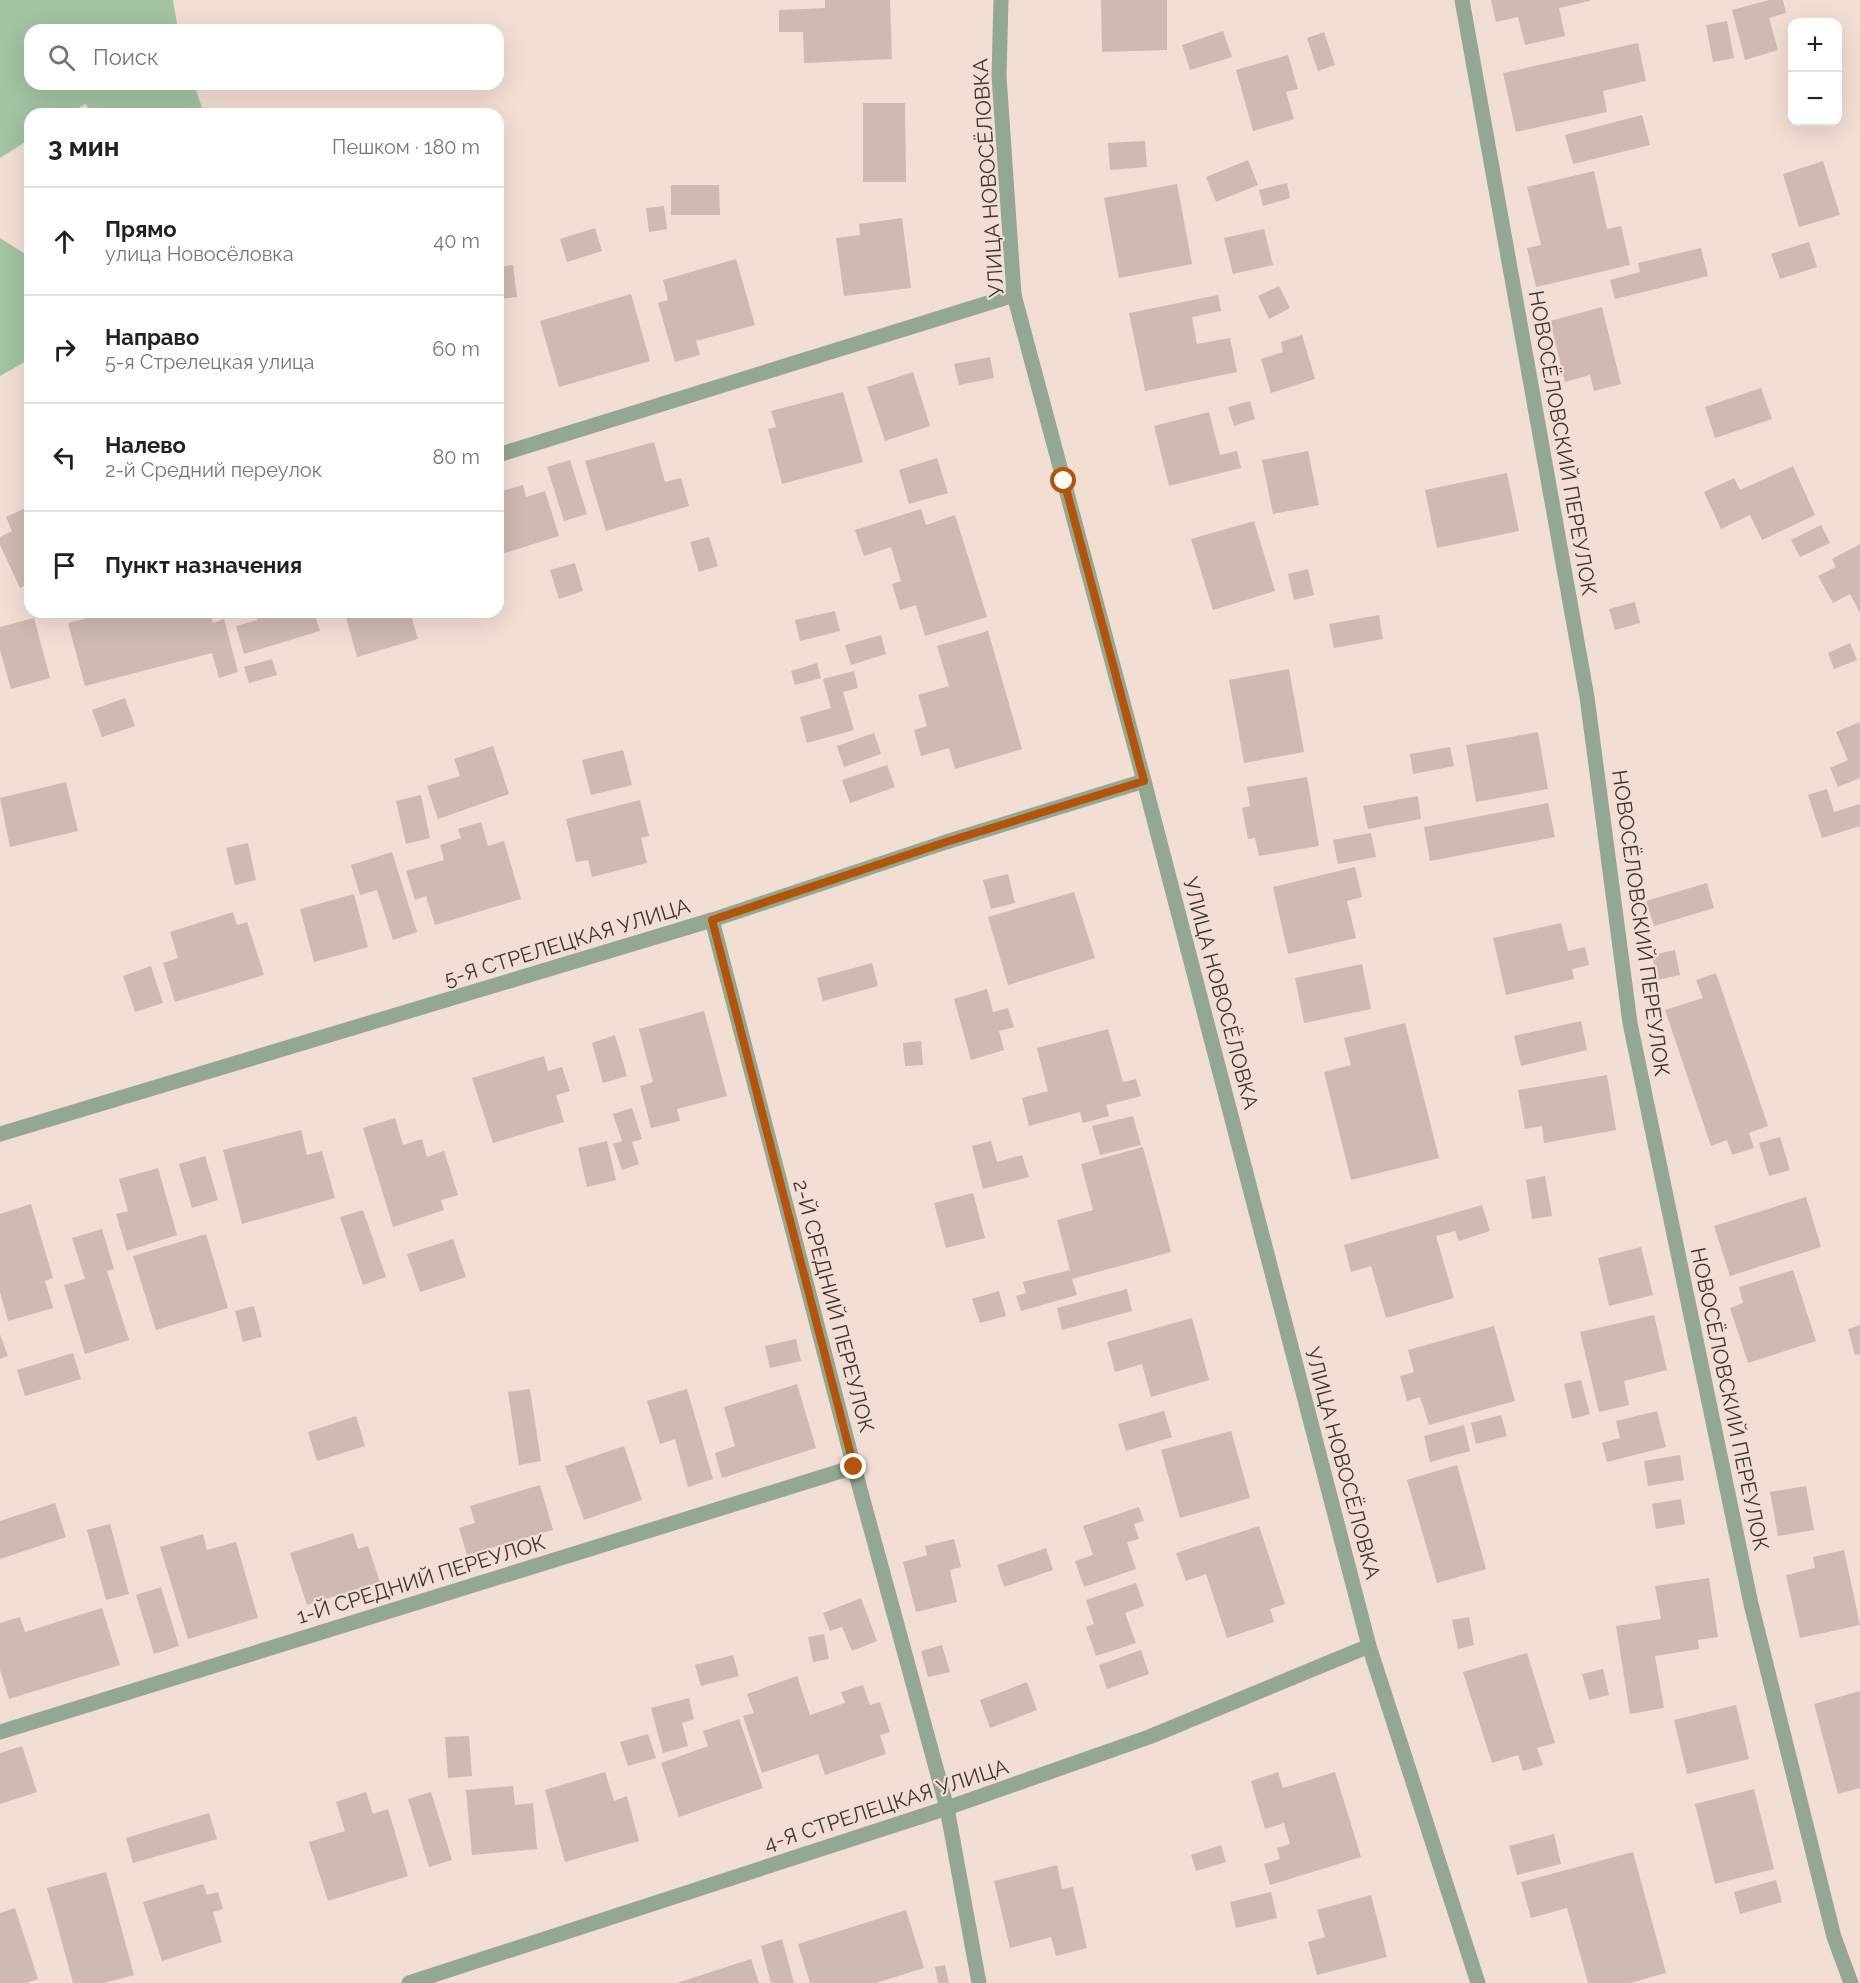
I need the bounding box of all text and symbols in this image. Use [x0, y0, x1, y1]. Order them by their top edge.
map controls [1788, 18, 1842, 126]
button: + [1788, 18, 1842, 72]
search box [24, 24, 504, 90]
icon: search [45, 41, 78, 74]
text: Поиск [93, 44, 158, 70]
street label: УЛИЦА НОВОСЁЛОВКА [967, 58, 1009, 298]
button: − [1788, 72, 1842, 126]
text: 3 мин [48, 132, 119, 162]
text: Пешком · 180 m [332, 135, 480, 159]
text: Прямо [105, 216, 177, 242]
icon: ahead [48, 225, 81, 258]
text: 40 m [433, 229, 480, 253]
text: улица Новосёловка [105, 242, 294, 266]
street label: НОВОСЁЛОВСКИЙ ПЕРЕУЛОК [1524, 289, 1602, 597]
text: Направо [105, 324, 199, 350]
icon: right [48, 333, 81, 366]
text: 60 m [432, 337, 480, 361]
text: 5-я Стрелецкая улица [105, 350, 315, 374]
text: Налево [105, 432, 186, 458]
icon: left [48, 441, 81, 474]
text: 80 m [432, 445, 480, 469]
text: 2-й Средний переулок [105, 458, 322, 482]
route start [1050, 467, 1076, 493]
icon: arrive [48, 549, 81, 582]
text: Пункт назначения [105, 552, 302, 578]
street label: НОВОСЁЛОВСКИЙ ПЕРЕУЛОК [1607, 768, 1675, 1078]
street label: УЛИЦА НОВОСЁЛОВКА [1178, 874, 1264, 1112]
street label: 5-Я СТРЕЛЕЦКАЯ УЛИЦА [441, 893, 693, 991]
street label: 2-Й СРЕДНИЙ ПЕРЕУЛОК [788, 1177, 880, 1435]
street label: НОВОСЁЛОВСКИЙ ПЕРЕУЛОК [1686, 1245, 1774, 1553]
street label: УЛИЦА НОВОСЁЛОВКА [1300, 1344, 1386, 1582]
route end [840, 1453, 866, 1479]
street label: 1-Й СРЕДНИЙ ПЕРЕУЛОК [294, 1529, 548, 1629]
street label: 4-Я СТРЕЛЕЦКАЯ УЛИЦА [761, 1754, 1011, 1856]

